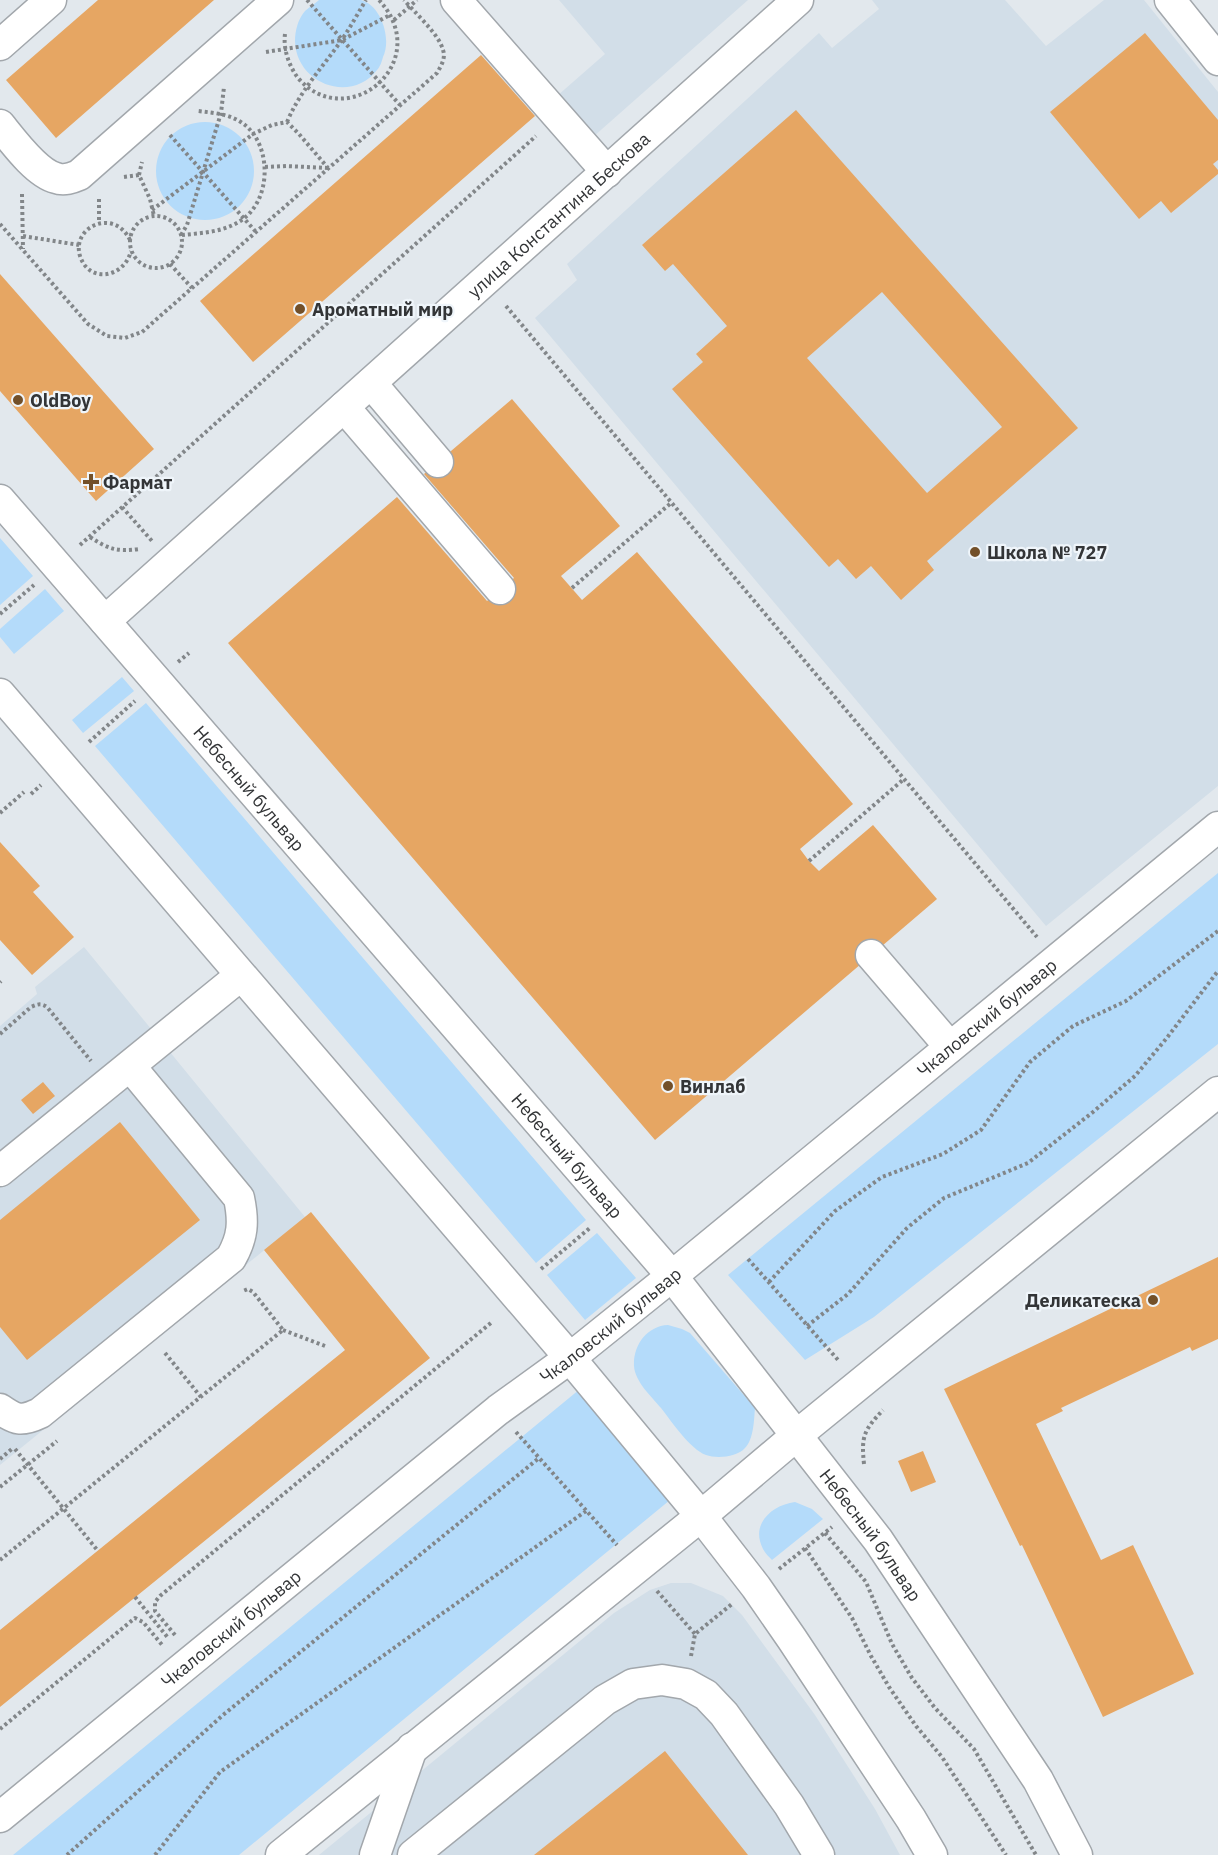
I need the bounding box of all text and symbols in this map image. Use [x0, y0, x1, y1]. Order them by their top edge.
street label: улица Константина Бескова [463, 127, 655, 302]
place label: Ароматный мир [312, 298, 453, 321]
marker: Ароматный мир [293, 302, 307, 316]
place label: OldBoy [30, 389, 91, 412]
marker: OldBoy [11, 393, 25, 407]
place label: Фармат [103, 471, 172, 494]
marker: Фармат [84, 475, 98, 489]
place label: Школа № 727 [987, 541, 1107, 564]
marker: Школа № 727 [968, 545, 982, 559]
street label: Небесный бульвар [189, 721, 310, 856]
street label: Чкаловский бульвар [912, 953, 1061, 1082]
place label: Винлаб [680, 1075, 745, 1098]
marker: Винлаб [661, 1079, 675, 1093]
street label: Небесный бульвар [507, 1088, 628, 1223]
street label: Чкаловский бульвар [535, 1262, 686, 1388]
place label: Деликатеска [1025, 1289, 1141, 1312]
marker: Деликатеска [1146, 1293, 1160, 1307]
street label: Небесный бульвар [815, 1464, 927, 1605]
street label: Чкаловский бульвар [156, 1564, 305, 1692]

